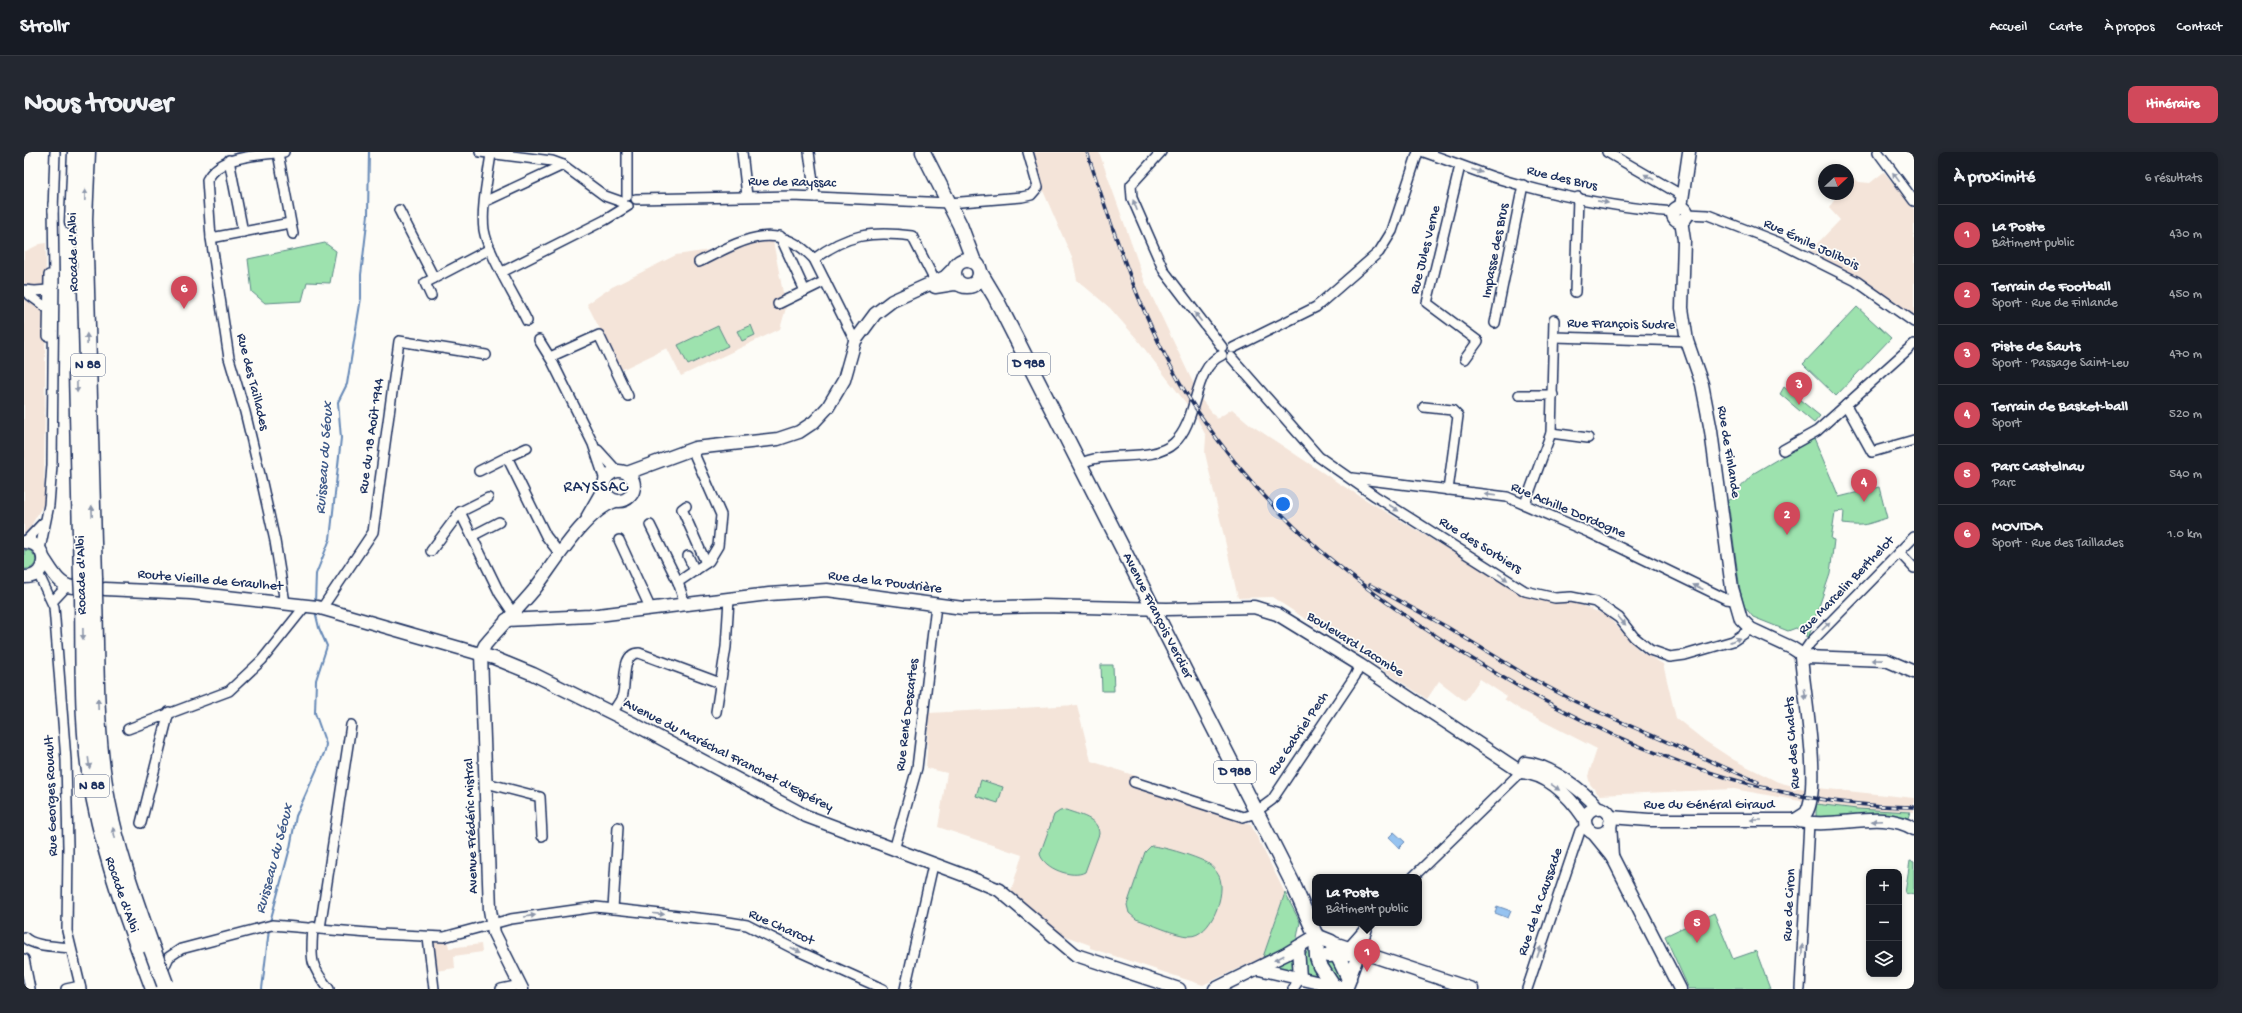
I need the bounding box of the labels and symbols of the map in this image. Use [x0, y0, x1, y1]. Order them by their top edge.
street label: Rue des Brus [1525, 163, 1600, 196]
north arrow [1818, 164, 1854, 200]
one-way arrow [1471, 168, 1483, 174]
one-way arrow [1891, 171, 1900, 182]
one-way arrow [1644, 173, 1655, 180]
street label: Rue de Rayssac [748, 174, 837, 192]
one-way arrow [82, 188, 88, 201]
one-way arrow [1131, 198, 1137, 210]
one-way arrow [1597, 199, 1609, 205]
street label: Impasse des Brus [1478, 201, 1514, 300]
street label: Rue Jules Verne [1407, 203, 1445, 296]
street label: Rocade d'Albi [65, 212, 83, 292]
street label: Rue Émile Jolibois [1761, 215, 1862, 275]
pin: 6 [171, 276, 197, 309]
one-way arrow [1194, 312, 1202, 323]
street label: Rue François Sudre [1567, 316, 1676, 334]
street label: Rue des Taillades [232, 332, 272, 433]
one-way arrow [84, 333, 91, 345]
road number: D 988 [1008, 353, 1050, 375]
road number: N 88 [71, 354, 105, 376]
pin: 3 [1786, 372, 1812, 405]
street label: Rue du 18 Août 1944 [355, 377, 389, 495]
one-way arrow [74, 381, 81, 393]
water label: Ruisseau du Séoux [312, 399, 338, 515]
street label: Rue de Finlande [1712, 405, 1744, 500]
pin: 4 [1851, 469, 1877, 502]
district label: RAYSSAC [563, 479, 629, 498]
street label: Rue Achille Dordogne [1508, 479, 1629, 543]
one-way arrow [1484, 492, 1496, 498]
your location [1273, 494, 1293, 514]
pin: 2 [1774, 502, 1800, 535]
one-way arrow [89, 504, 95, 517]
one-way arrow [1388, 504, 1399, 511]
street label: Rue des Sorbiers [1435, 514, 1525, 579]
street label: Rue Marcelin Berthelot [1795, 532, 1899, 639]
street label: Rocade d'Albi [73, 535, 91, 615]
street label: Avenue François Verdier [1118, 550, 1197, 683]
street label: Route Vieille de Graulhet [137, 566, 285, 596]
street label: Rue de la Poudrière [827, 568, 944, 599]
one-way arrow [1497, 574, 1509, 581]
one-way arrow [1693, 584, 1704, 590]
street label: Boulevard Lacombe [1302, 608, 1407, 682]
one-way arrow [1617, 616, 1626, 626]
one-way arrow [1821, 621, 1831, 631]
one-way arrow [80, 628, 87, 640]
one-way arrow [1729, 636, 1741, 643]
street label: Rue René Descartes [893, 657, 923, 772]
one-way arrow [1870, 657, 1883, 663]
one-way arrow [1802, 688, 1808, 700]
street label: Rue Gabriel Pech [1265, 689, 1334, 779]
street label: Avenue du Maréchal Franchet d'Espérey [620, 695, 836, 817]
street label: Rue des Chalets [1781, 695, 1805, 790]
one-way arrow [94, 698, 101, 710]
street label: Rue Georges Rouault [41, 734, 63, 857]
one-way arrow [86, 757, 92, 769]
street label: Avenue Frédéric Mistral [461, 758, 483, 894]
road number: D 988 [1214, 761, 1256, 783]
road number: N 88 [75, 775, 109, 797]
one-way arrow [1550, 783, 1561, 792]
street label: Rue du Général Giraud [1644, 797, 1776, 814]
water label: Ruisseau du Séoux [252, 800, 299, 916]
one-way arrow [1749, 817, 1762, 823]
one-way arrow [1870, 818, 1883, 824]
one-way arrow [111, 826, 117, 839]
street label: Rue de la Caussade [1515, 845, 1568, 958]
street label: Rocade d'Albi [100, 855, 142, 935]
street label: Rue de Ciron [1780, 868, 1800, 942]
street label: Rue Charcot [746, 906, 818, 951]
one-way arrow [653, 910, 665, 917]
pin: 5 [1684, 910, 1710, 943]
one-way arrow [524, 913, 536, 919]
pin: 1 [1354, 939, 1380, 972]
one-way arrow [1799, 943, 1805, 956]
one-way arrow [1536, 946, 1542, 958]
one-way arrow [791, 947, 802, 953]
one-way arrow [1273, 955, 1285, 961]

